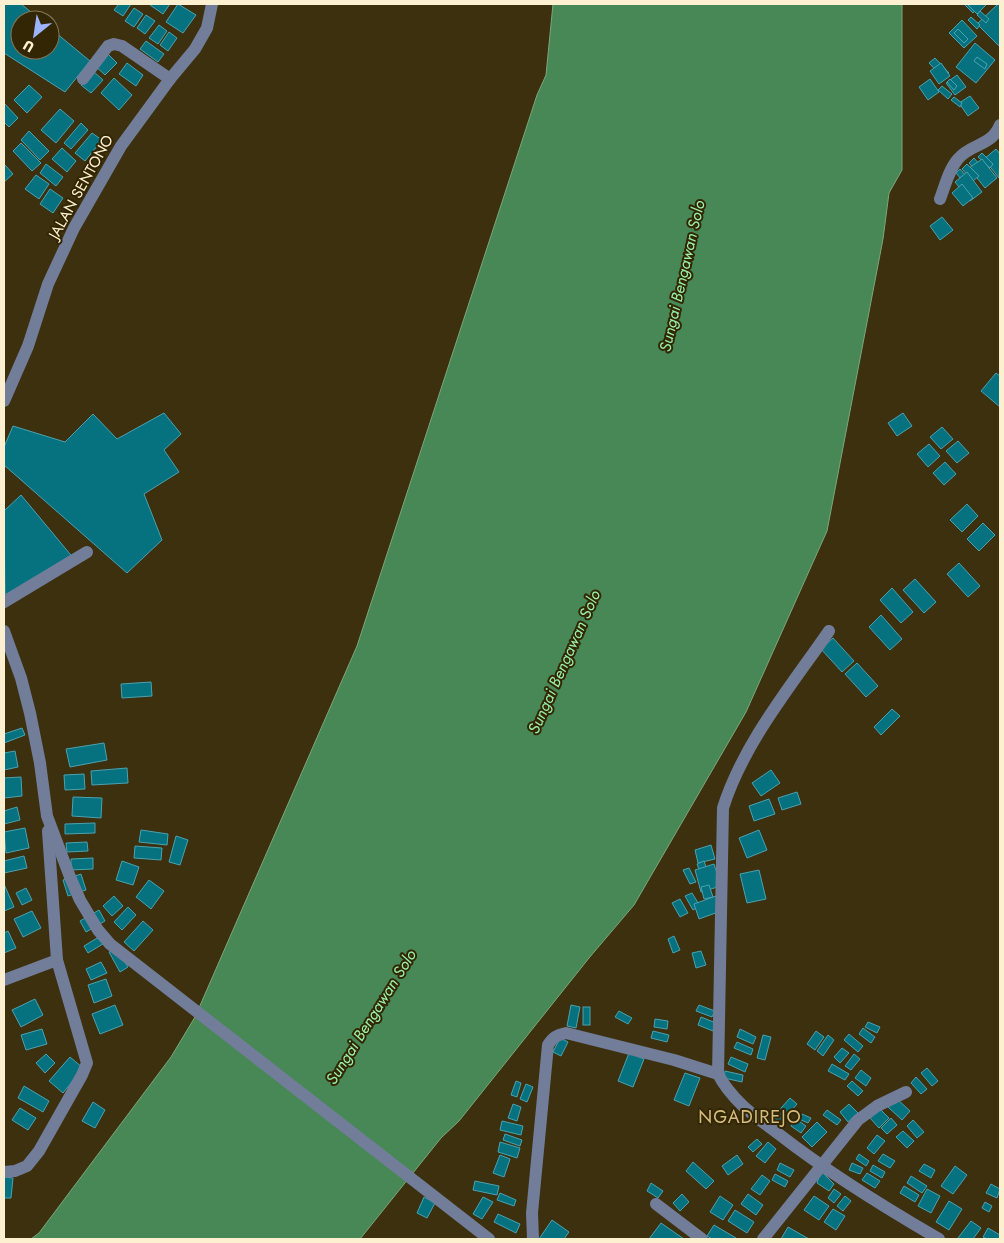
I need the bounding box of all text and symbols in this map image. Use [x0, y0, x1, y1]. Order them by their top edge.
north arrow [10, 10, 60, 60]
text: U [19, 35, 38, 57]
street label: JALAN SENTONO [42, 131, 119, 245]
water label: Sungai Bengawan Solo [653, 197, 711, 354]
water label: Sungai Bengawan Solo [522, 586, 606, 738]
water label: Sungai Bengawan Solo [320, 945, 422, 1089]
district label: NGADIREJO [698, 1104, 802, 1130]

